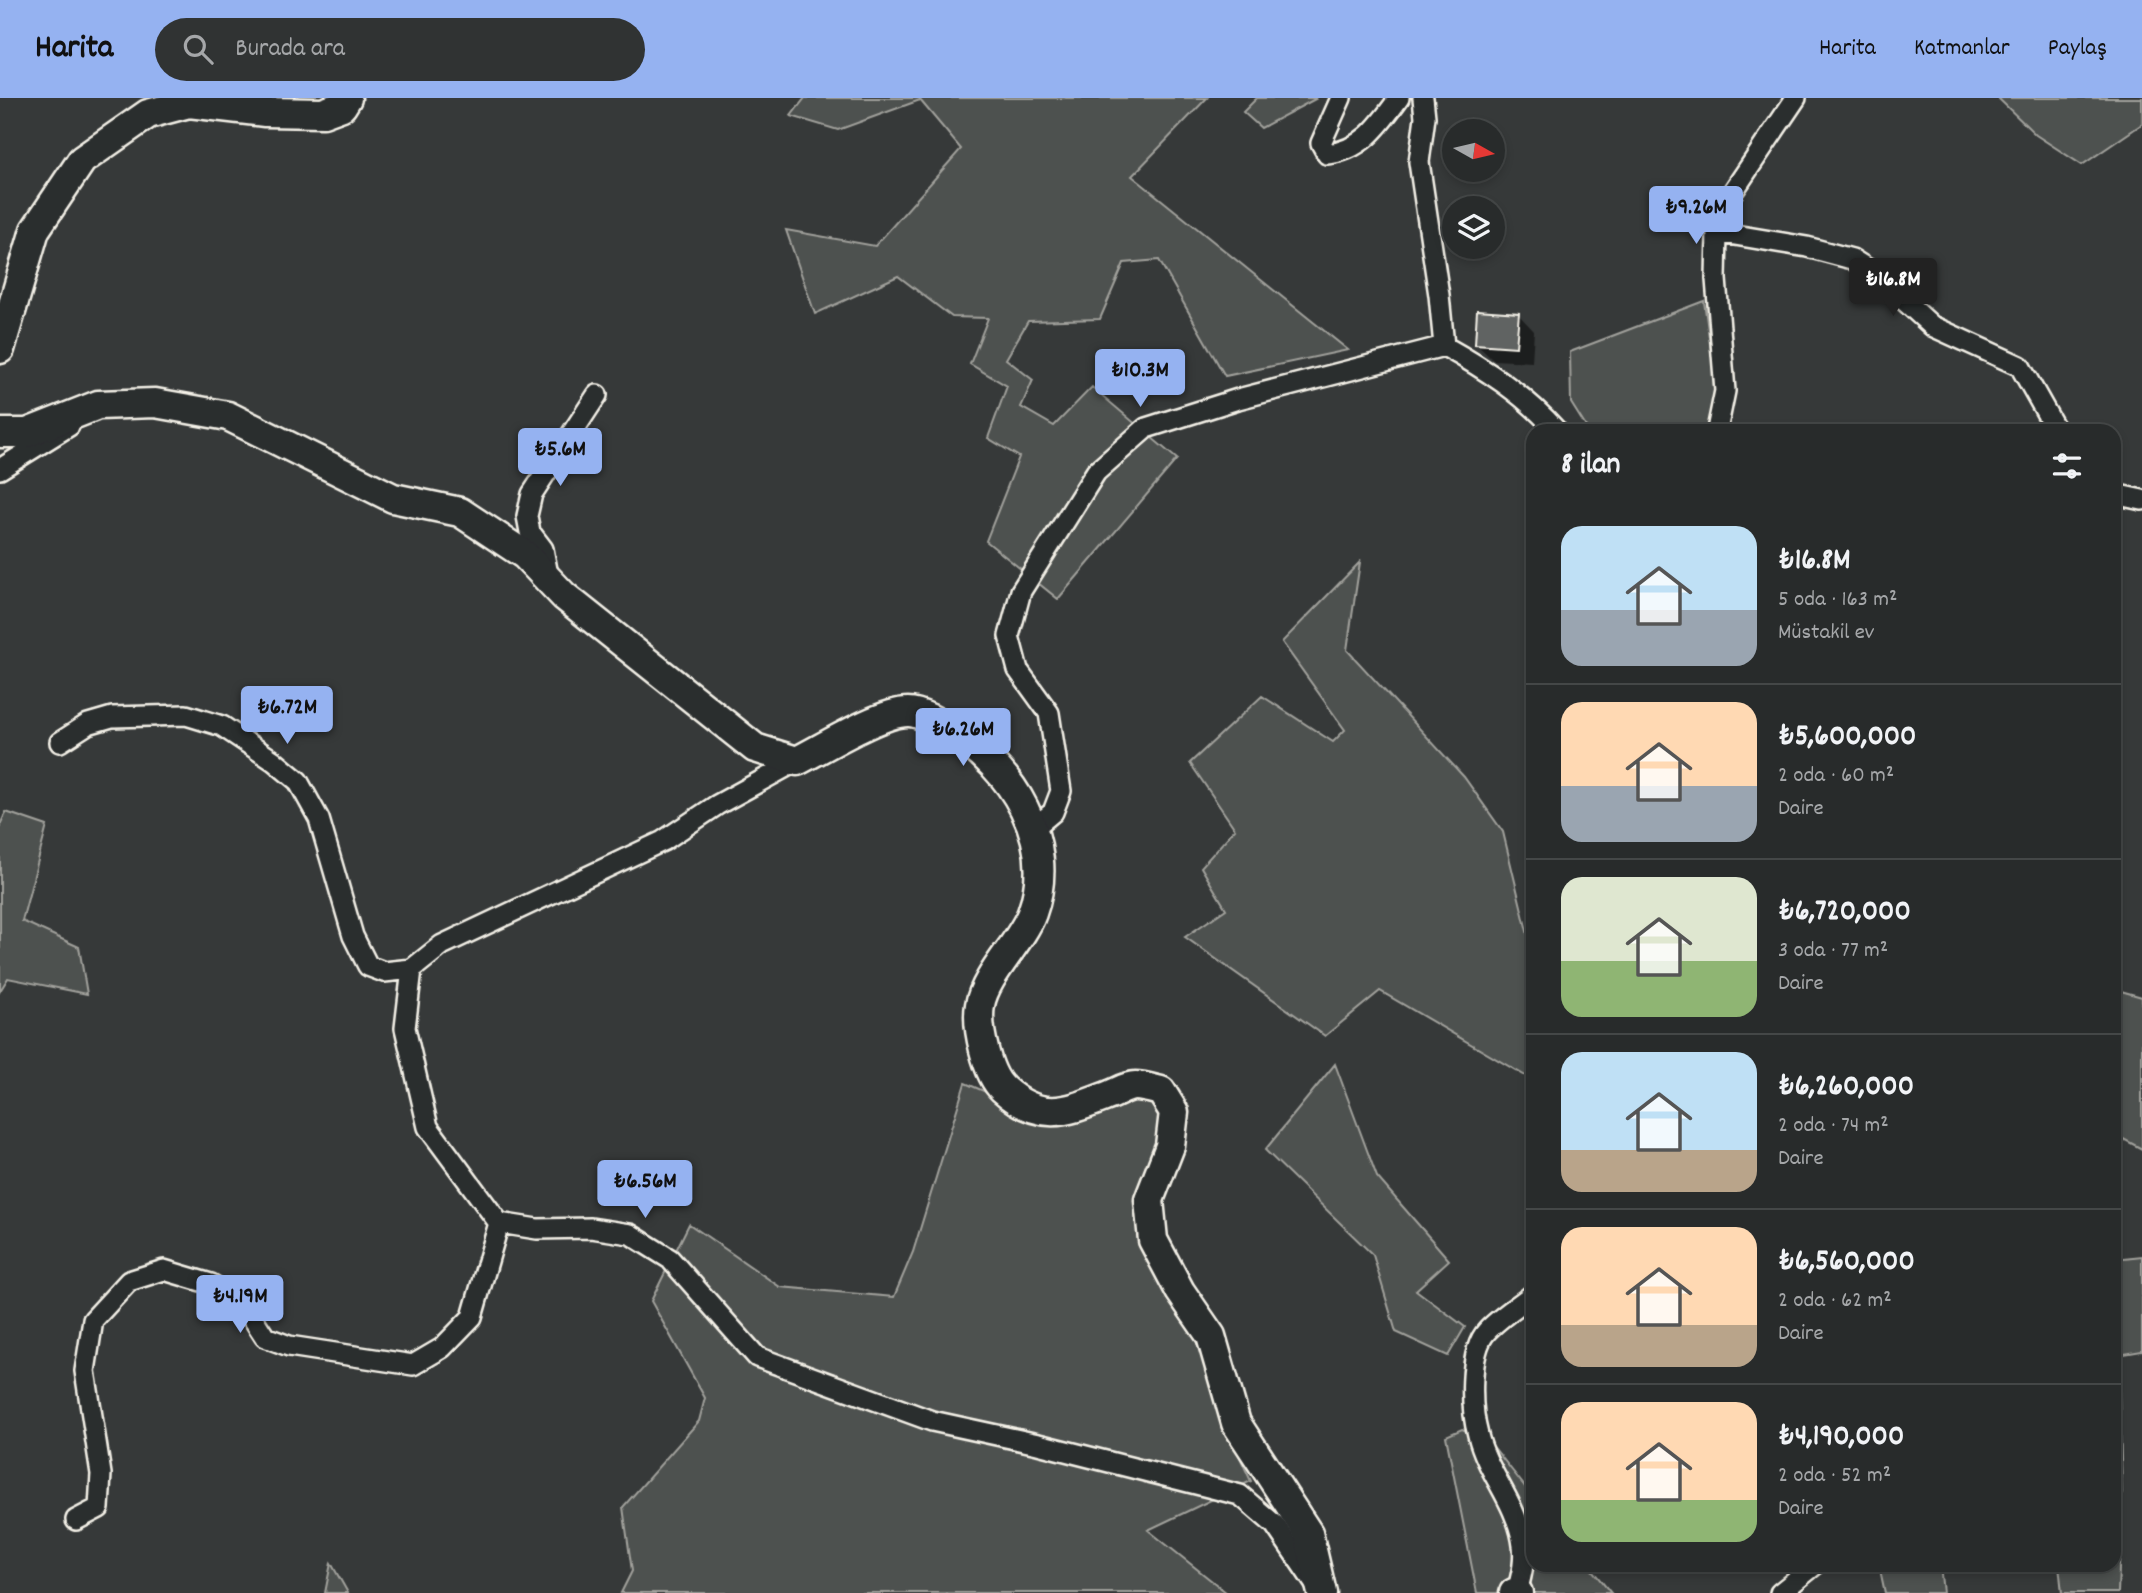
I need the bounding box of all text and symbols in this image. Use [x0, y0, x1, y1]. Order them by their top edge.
search box [155, 18, 645, 81]
text: Harita [35, 26, 113, 73]
icon: search [179, 30, 217, 68]
text: Burada ara [235, 31, 345, 68]
text: Harita [1819, 32, 1876, 66]
text: Katmanlar [1914, 32, 2010, 66]
text: Paylaş [2048, 32, 2107, 66]
north arrow [1442, 119, 1505, 182]
map controls [1442, 119, 1505, 259]
pin: ₺9.26M [1639, 186, 1753, 246]
text: ₺9.26M [1665, 192, 1727, 225]
button: layers [1442, 196, 1505, 259]
pin: ₺16.8M [1836, 258, 1950, 318]
text: ₺16.8M [1865, 264, 1921, 297]
pin: ₺10.3M [1083, 350, 1197, 409]
text: ₺10.3M [1111, 355, 1169, 388]
pin: ₺5.6M [511, 428, 609, 488]
text: ₺5.6M [534, 434, 586, 467]
text: 8 ilan [1561, 445, 1620, 488]
icon: filters [2048, 447, 2086, 485]
text: ₺16.8M [1778, 541, 1851, 584]
icon: home [1617, 554, 1701, 638]
text: 5 oda · 163 m² [1778, 584, 1898, 617]
text: Müstakil ev [1778, 617, 1874, 650]
pin: ₺6.72M [230, 686, 344, 746]
text: ₺6.72M [257, 692, 317, 725]
pin: ₺6.26M [906, 708, 1020, 768]
text: ₺6.26M [932, 714, 994, 747]
text: ₺5,600,000 [1778, 717, 1916, 760]
icon: home [1617, 730, 1701, 814]
text: 2 oda · 60 m² [1778, 760, 1894, 793]
text: Daire [1778, 793, 1824, 826]
text: ₺6,720,000 [1778, 892, 1911, 935]
icon: home [1617, 905, 1701, 989]
text: 3 oda · 77 m² [1778, 935, 1888, 968]
text: Daire [1778, 968, 1824, 1001]
text: ₺6,260,000 [1778, 1067, 1914, 1110]
icon: home [1617, 1080, 1701, 1164]
text: 2 oda · 74 m² [1778, 1110, 1889, 1143]
text: Daire [1778, 1143, 1824, 1176]
pin: ₺6.56M [588, 1160, 702, 1220]
text: ₺6.56M [613, 1166, 677, 1199]
text: ₺6,560,000 [1778, 1242, 1915, 1285]
icon: home [1617, 1255, 1701, 1339]
pin: ₺4.19M [183, 1276, 297, 1335]
text: ₺4.19M [212, 1281, 268, 1314]
text: 2 oda · 62 m² [1778, 1285, 1892, 1318]
text: Daire [1778, 1318, 1824, 1351]
text: ₺4,190,000 [1778, 1417, 1904, 1460]
icon: home [1617, 1430, 1701, 1514]
text: 2 oda · 52 m² [1778, 1460, 1891, 1493]
text: Daire [1778, 1493, 1824, 1526]

